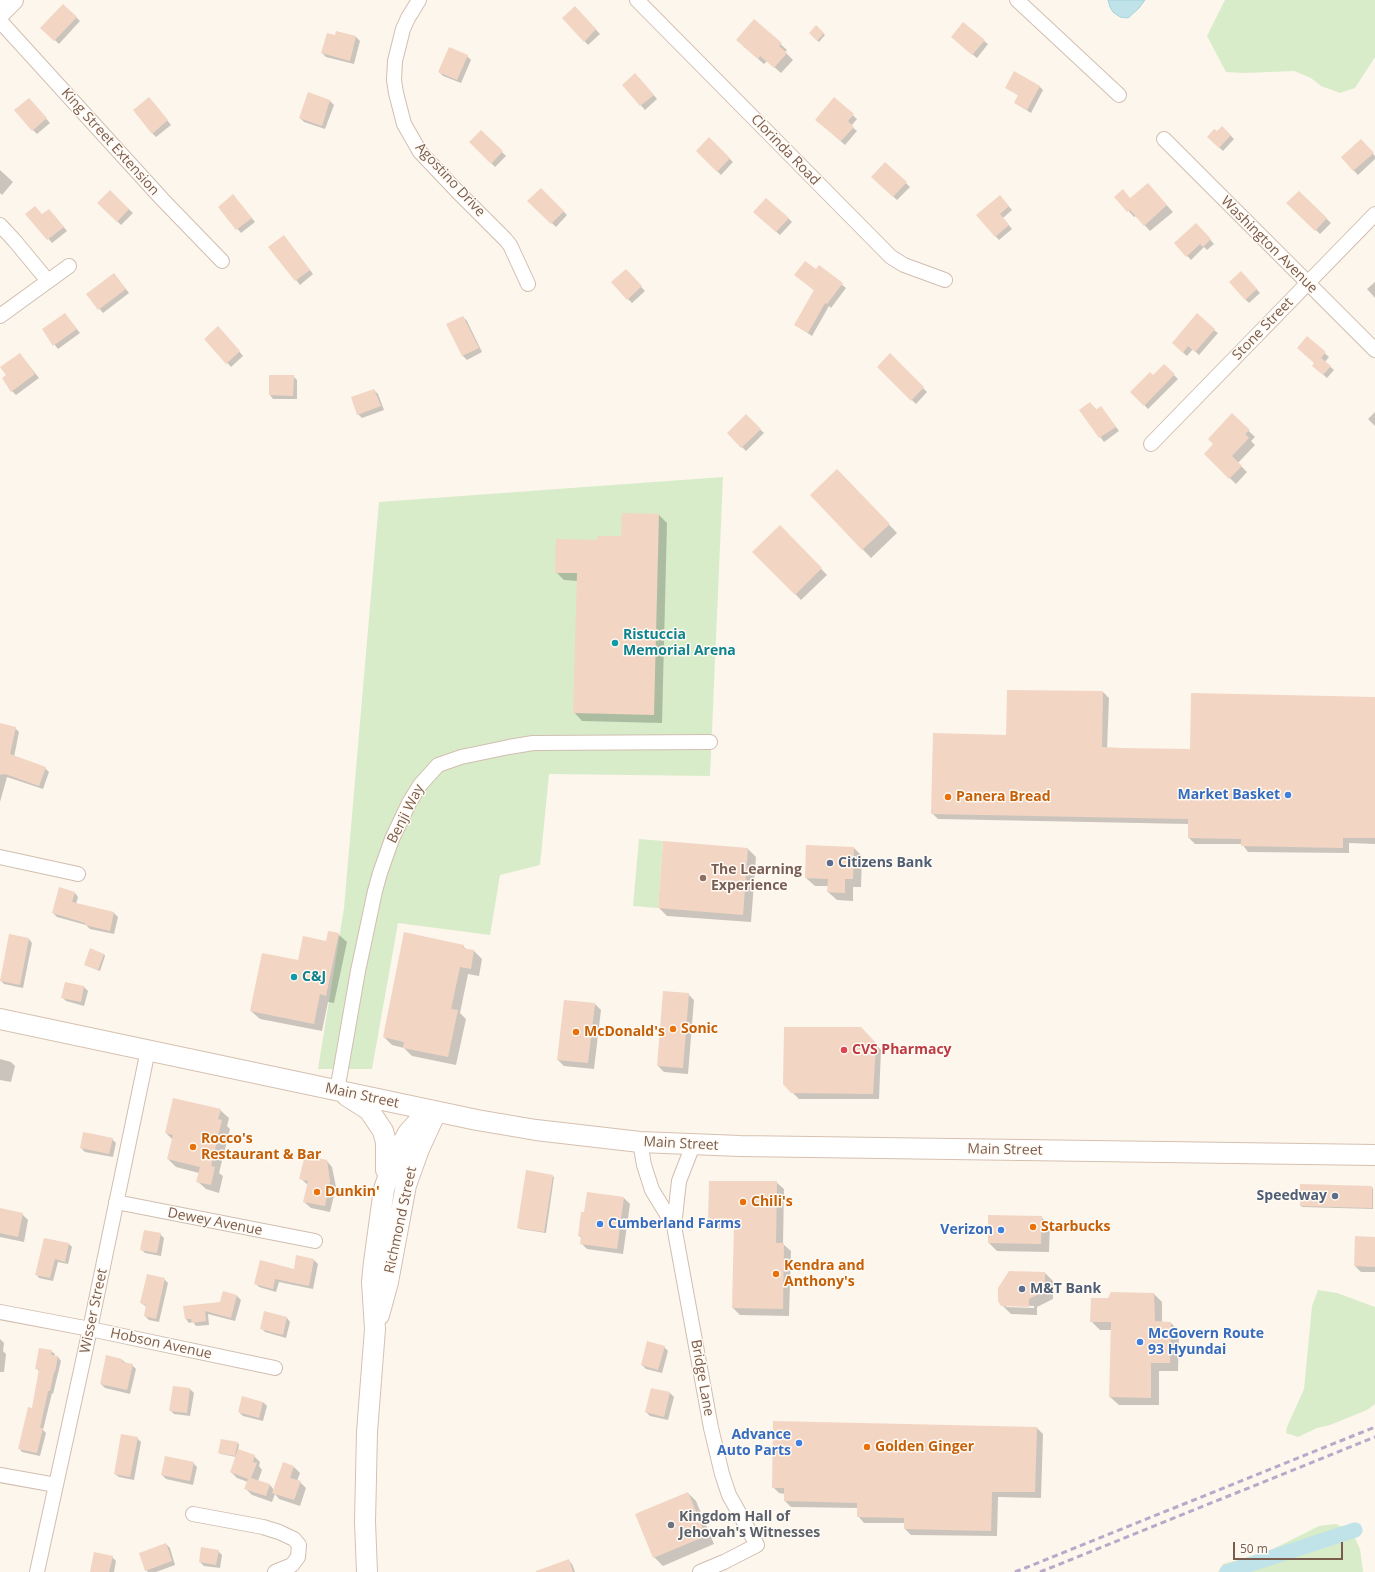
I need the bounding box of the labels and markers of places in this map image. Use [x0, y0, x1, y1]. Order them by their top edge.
place label: Ristuccia Memorial Arena [623, 627, 736, 660]
marker: Ristuccia Memorial Arena [610, 638, 620, 648]
place label: Market Basket [1177, 787, 1280, 803]
place label: Panera Bread [956, 789, 1051, 805]
marker: Market Basket [1283, 790, 1293, 800]
marker: Panera Bread [943, 792, 953, 802]
place label: Citizens Bank [838, 855, 932, 871]
marker: Citizens Bank [825, 858, 835, 868]
place label: The Learning Experience [711, 862, 802, 894]
marker: The Learning Experience [698, 873, 708, 883]
place label: C&J [302, 969, 326, 985]
marker: C&J [289, 972, 299, 982]
place label: Sonic [681, 1021, 718, 1037]
place label: McDonald's [584, 1024, 665, 1040]
marker: Sonic [668, 1024, 678, 1034]
marker: McDonald's [571, 1027, 581, 1037]
place label: CVS Pharmacy [852, 1042, 952, 1058]
marker: CVS Pharmacy [839, 1045, 849, 1055]
place label: Rocco's Restaurant & Bar [201, 1131, 321, 1164]
marker: Rocco's Restaurant & Bar [188, 1142, 198, 1152]
place label: Dunkin' [325, 1184, 380, 1200]
marker: Dunkin' [312, 1187, 322, 1197]
place label: Speedway [1257, 1188, 1327, 1204]
marker: Speedway [1330, 1191, 1340, 1201]
place label: Chili's [751, 1194, 793, 1210]
marker: Chili's [738, 1197, 748, 1207]
place label: Cumberland Farms [608, 1216, 741, 1232]
marker: Cumberland Farms [595, 1219, 605, 1229]
place label: Starbucks [1041, 1219, 1111, 1235]
place label: Verizon [940, 1222, 993, 1238]
marker: Starbucks [1028, 1222, 1038, 1232]
marker: Verizon [996, 1225, 1006, 1235]
place label: Kendra and Anthony's [784, 1258, 865, 1290]
marker: Kendra and Anthony's [771, 1269, 781, 1279]
place label: M&T Bank [1030, 1281, 1101, 1297]
marker: M&T Bank [1017, 1284, 1027, 1294]
place label: McGovern Route 93 Hyundai [1148, 1326, 1264, 1358]
marker: McGovern Route 93 Hyundai [1135, 1337, 1145, 1347]
place label: Advance Auto Parts [717, 1427, 791, 1460]
marker: Advance Auto Parts [794, 1438, 804, 1448]
place label: Golden Ginger [875, 1439, 974, 1455]
marker: Golden Ginger [862, 1442, 872, 1452]
place label: Kingdom Hall of Jehovah's Witnesses [679, 1509, 820, 1542]
marker: Kingdom Hall of Jehovah's Witnesses [666, 1520, 676, 1530]

